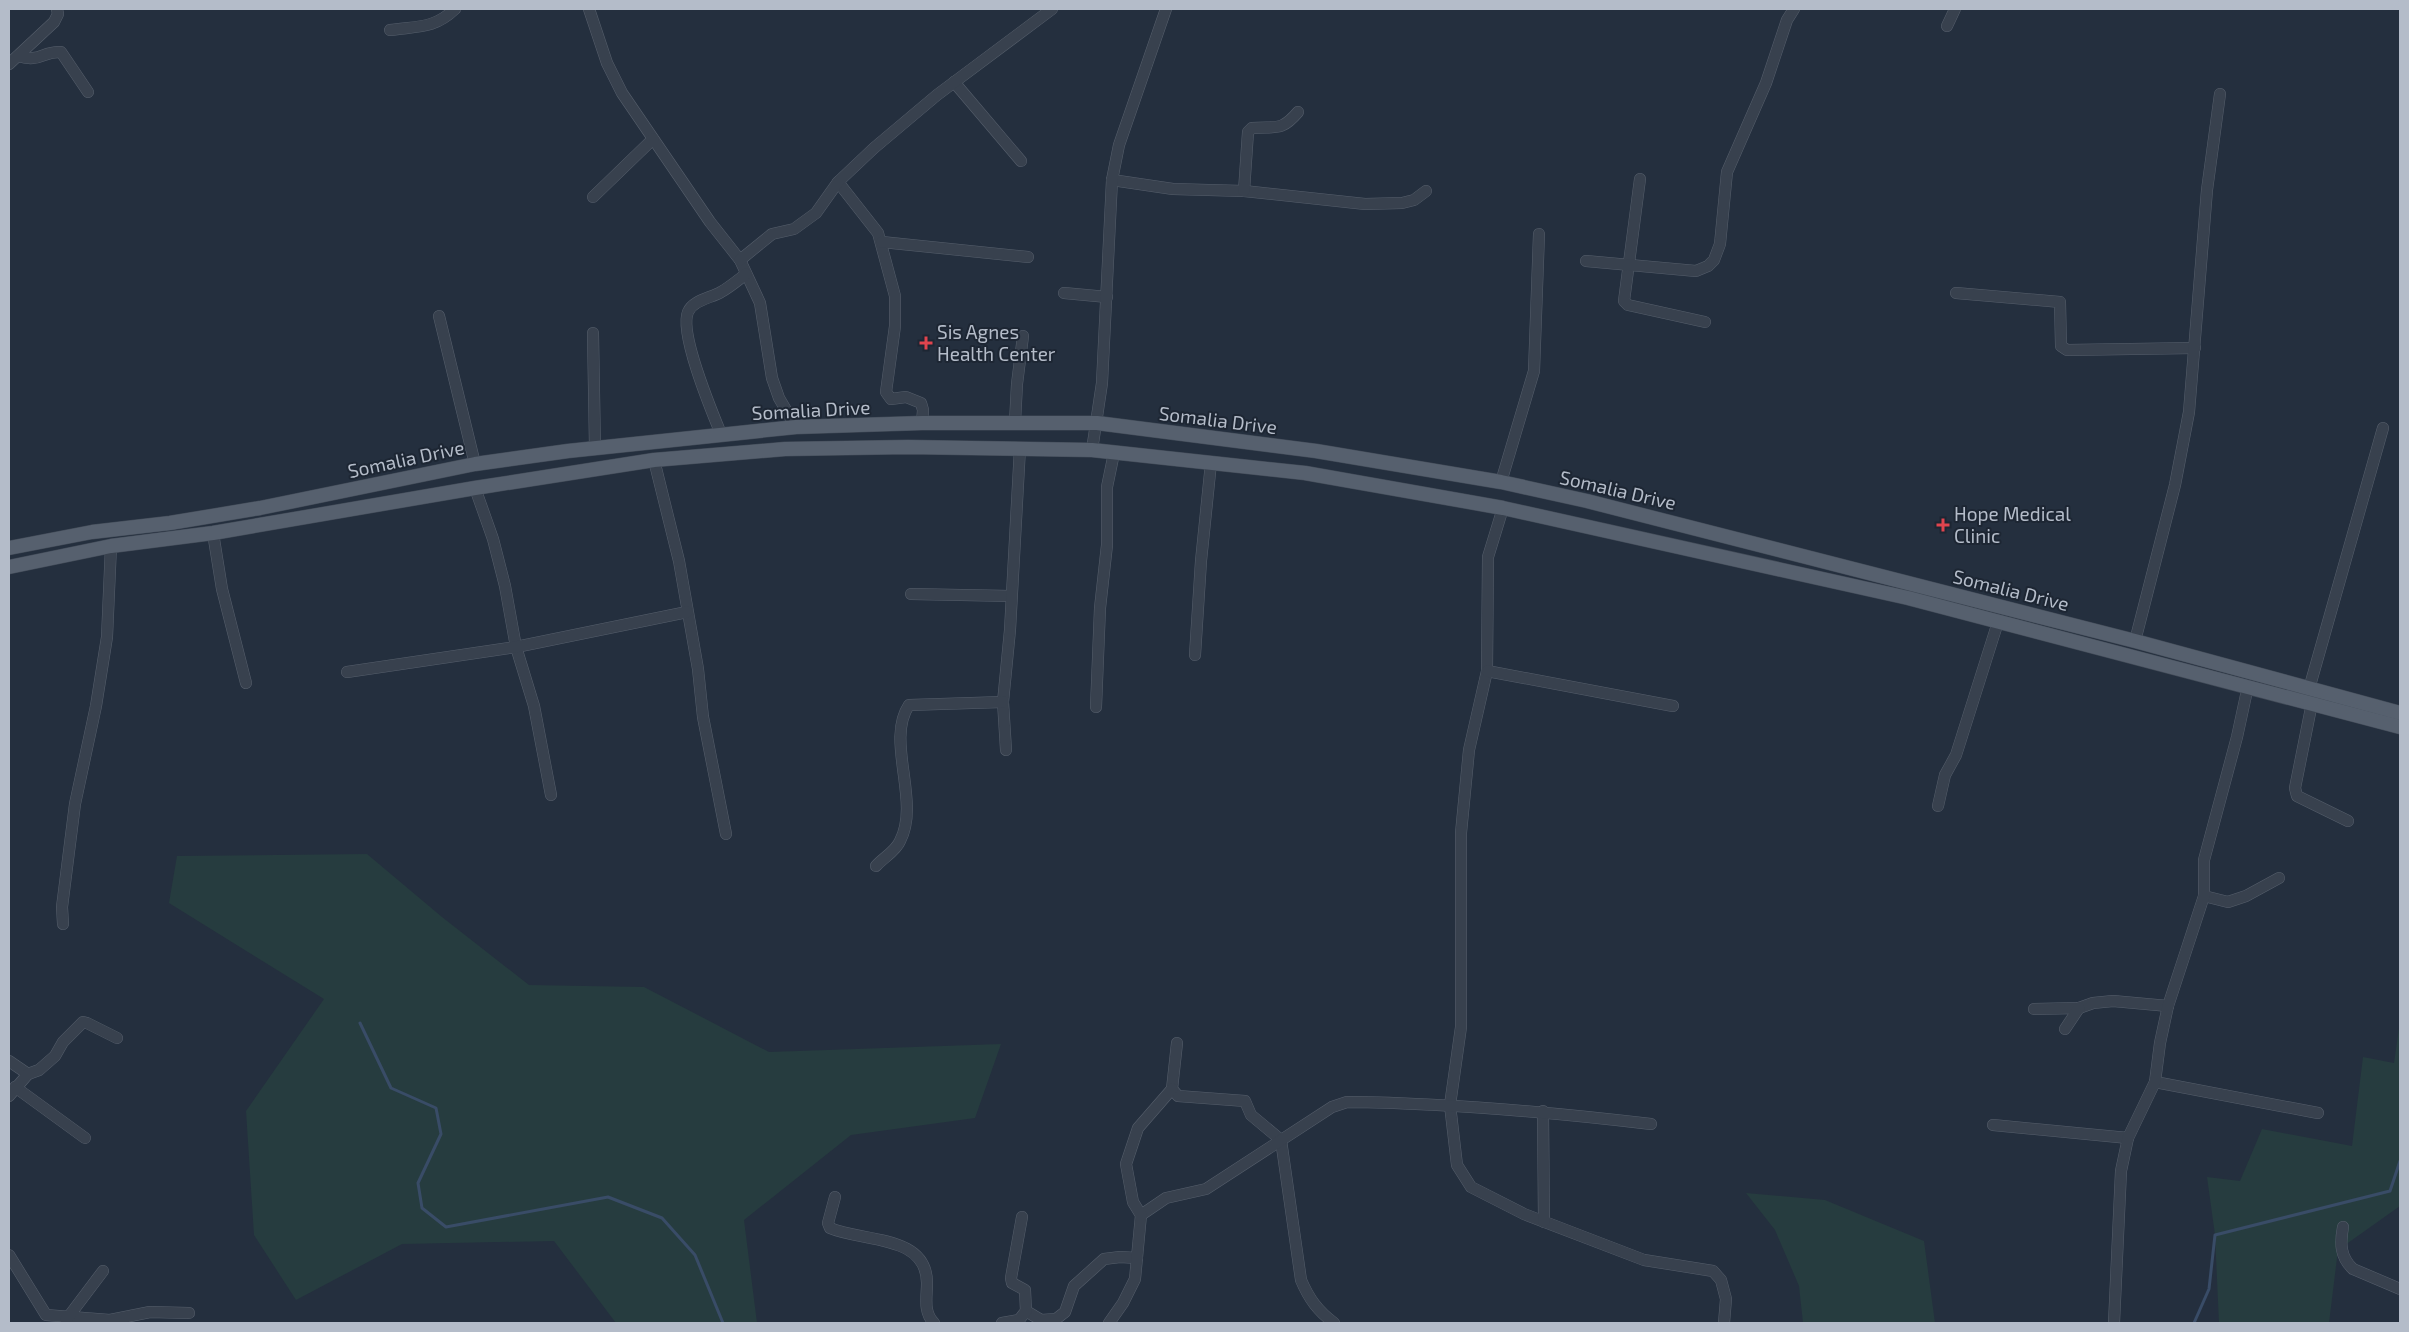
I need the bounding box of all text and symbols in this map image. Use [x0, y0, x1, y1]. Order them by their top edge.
place label: Sis Agnes Health Center [937, 320, 1056, 365]
marker: Sis Agnes Health Center [919, 336, 933, 350]
street label: Somalia Drive [751, 395, 871, 424]
street label: Somalia Drive [1158, 401, 1278, 438]
street label: Somalia Drive [345, 435, 466, 482]
street label: Somalia Drive [1558, 465, 1679, 514]
place label: Hope Medical Clinic [1954, 502, 2071, 547]
marker: Hope Medical Clinic [1936, 518, 1950, 532]
street label: Somalia Drive [1951, 564, 2071, 615]

